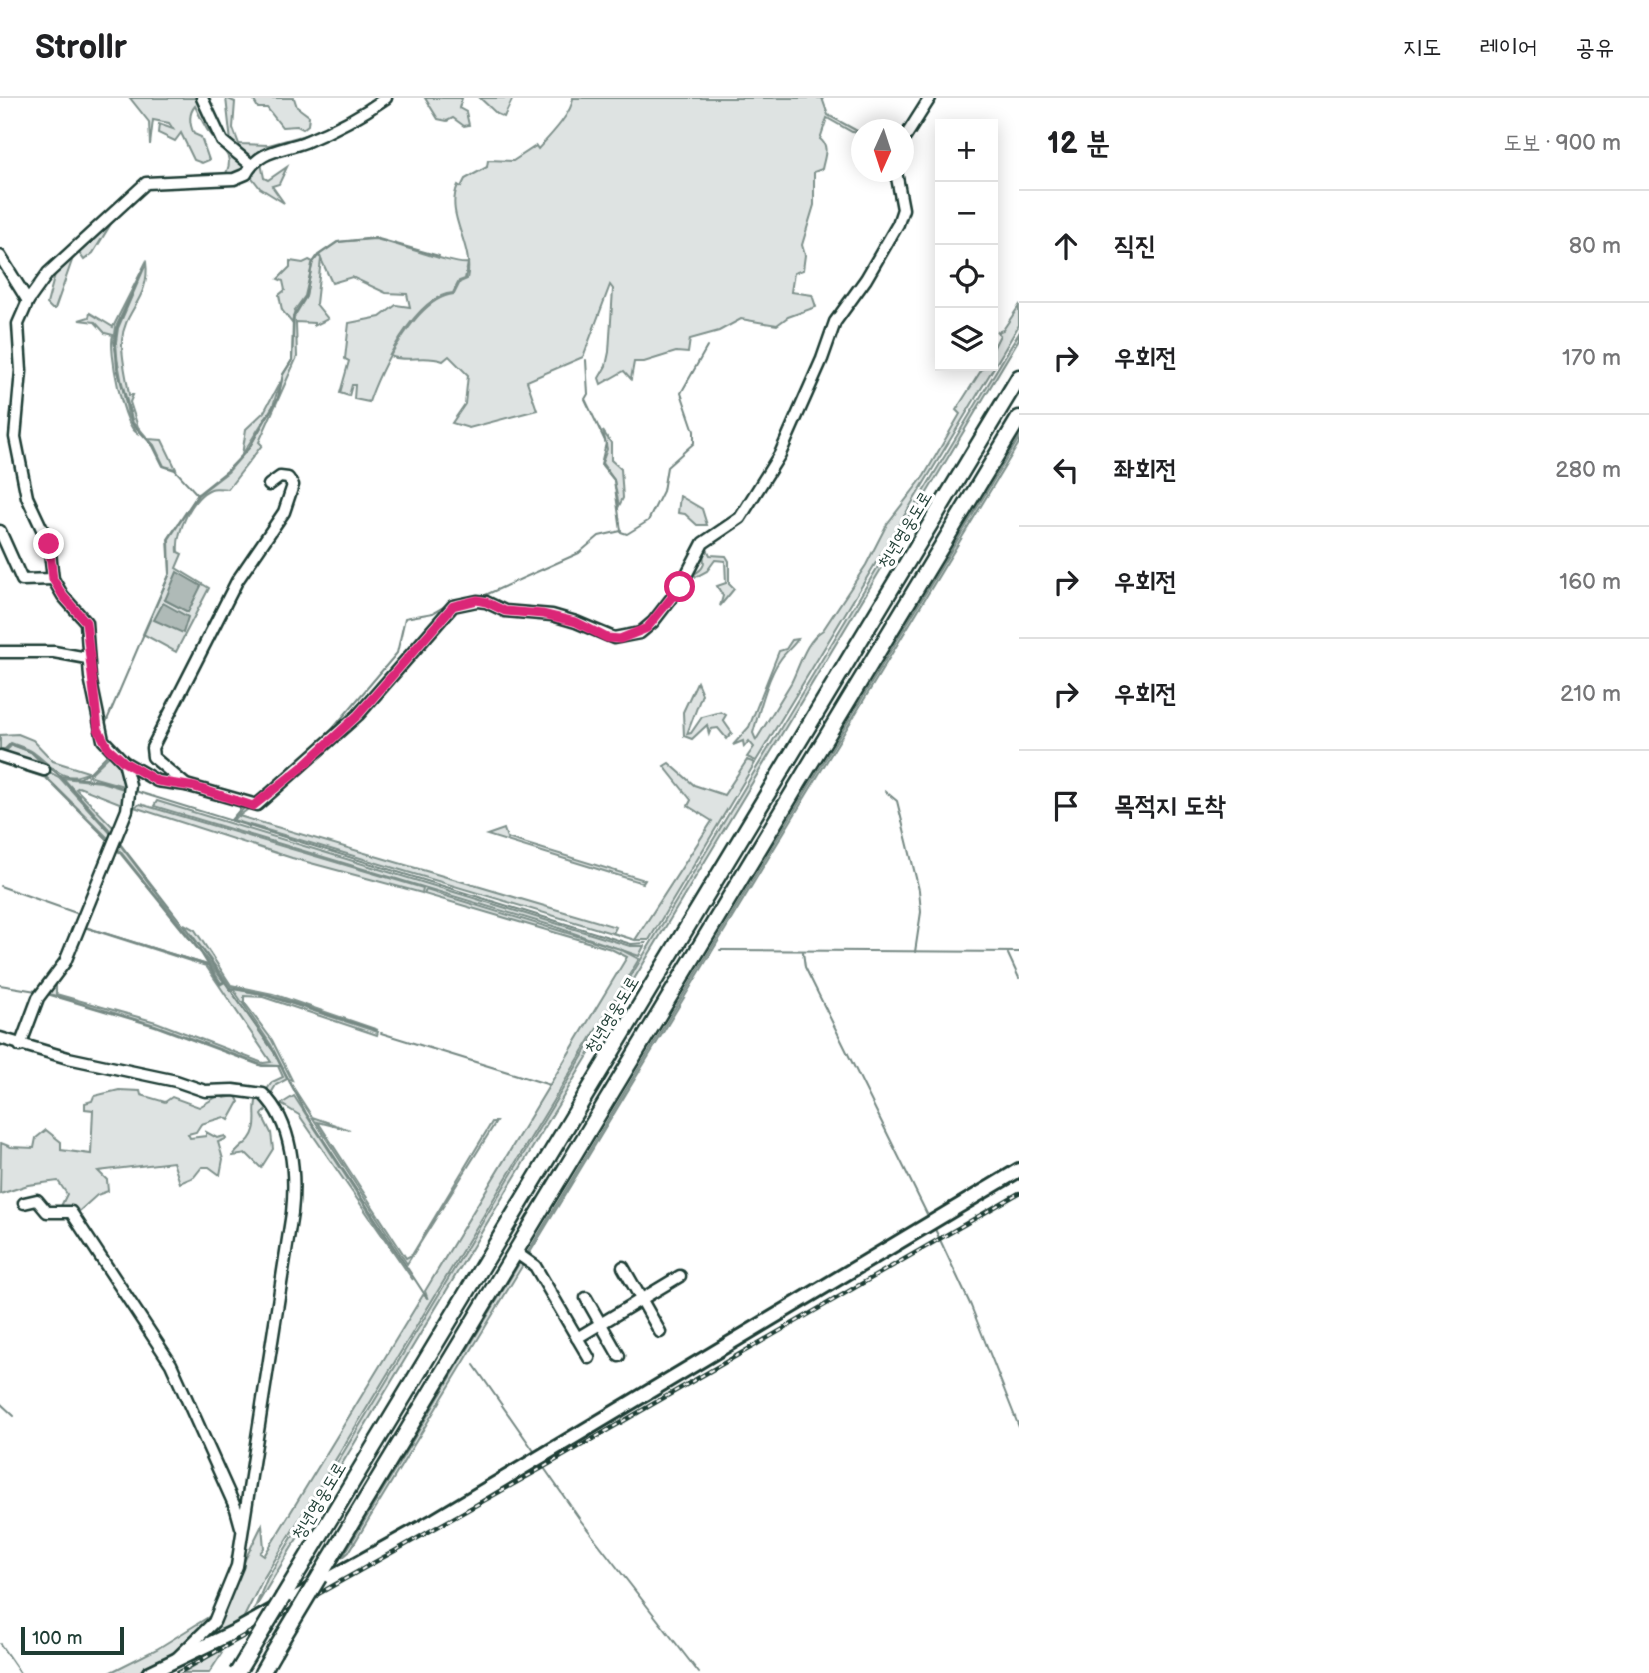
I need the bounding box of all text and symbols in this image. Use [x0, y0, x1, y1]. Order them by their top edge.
text: Strollr [35, 28, 127, 68]
text: 지도 [1403, 33, 1441, 62]
text: 레이어 [1479, 33, 1537, 62]
text: 공유 [1575, 33, 1614, 62]
north arrow [851, 119, 914, 182]
map controls [935, 119, 998, 371]
button: + [935, 119, 998, 182]
text: 12 분 [1047, 126, 1110, 162]
text: 도보 · 900 m [1503, 129, 1621, 157]
button: − [935, 182, 998, 245]
icon: ahead [1047, 227, 1085, 265]
text: 직진 [1114, 231, 1156, 262]
text: 80 m [1569, 232, 1621, 260]
button: locate [935, 245, 998, 308]
button: layers [935, 308, 998, 371]
icon: right [1047, 339, 1085, 377]
text: 우회전 [1114, 343, 1177, 374]
text: 170 m [1562, 344, 1621, 372]
icon: left [1047, 451, 1085, 489]
text: 좌회전 [1114, 455, 1177, 486]
text: 280 m [1555, 456, 1621, 484]
street label: 청년영웅도로 [874, 487, 936, 573]
route end [33, 528, 64, 559]
icon: right [1047, 563, 1085, 601]
text: 우회전 [1114, 567, 1177, 598]
text: 160 m [1559, 568, 1621, 596]
route start [664, 571, 695, 602]
icon: right [1047, 675, 1085, 713]
text: 우회전 [1114, 679, 1177, 710]
text: 210 m [1560, 680, 1621, 708]
icon: arrive [1047, 787, 1085, 825]
text: 목적지 도착 [1114, 791, 1226, 822]
street label: 청년영웅도로 [581, 972, 643, 1058]
street label: 청년영웅도로 [288, 1458, 350, 1544]
scale bar [21, 1624, 124, 1656]
text: 100 m [32, 1627, 83, 1650]

